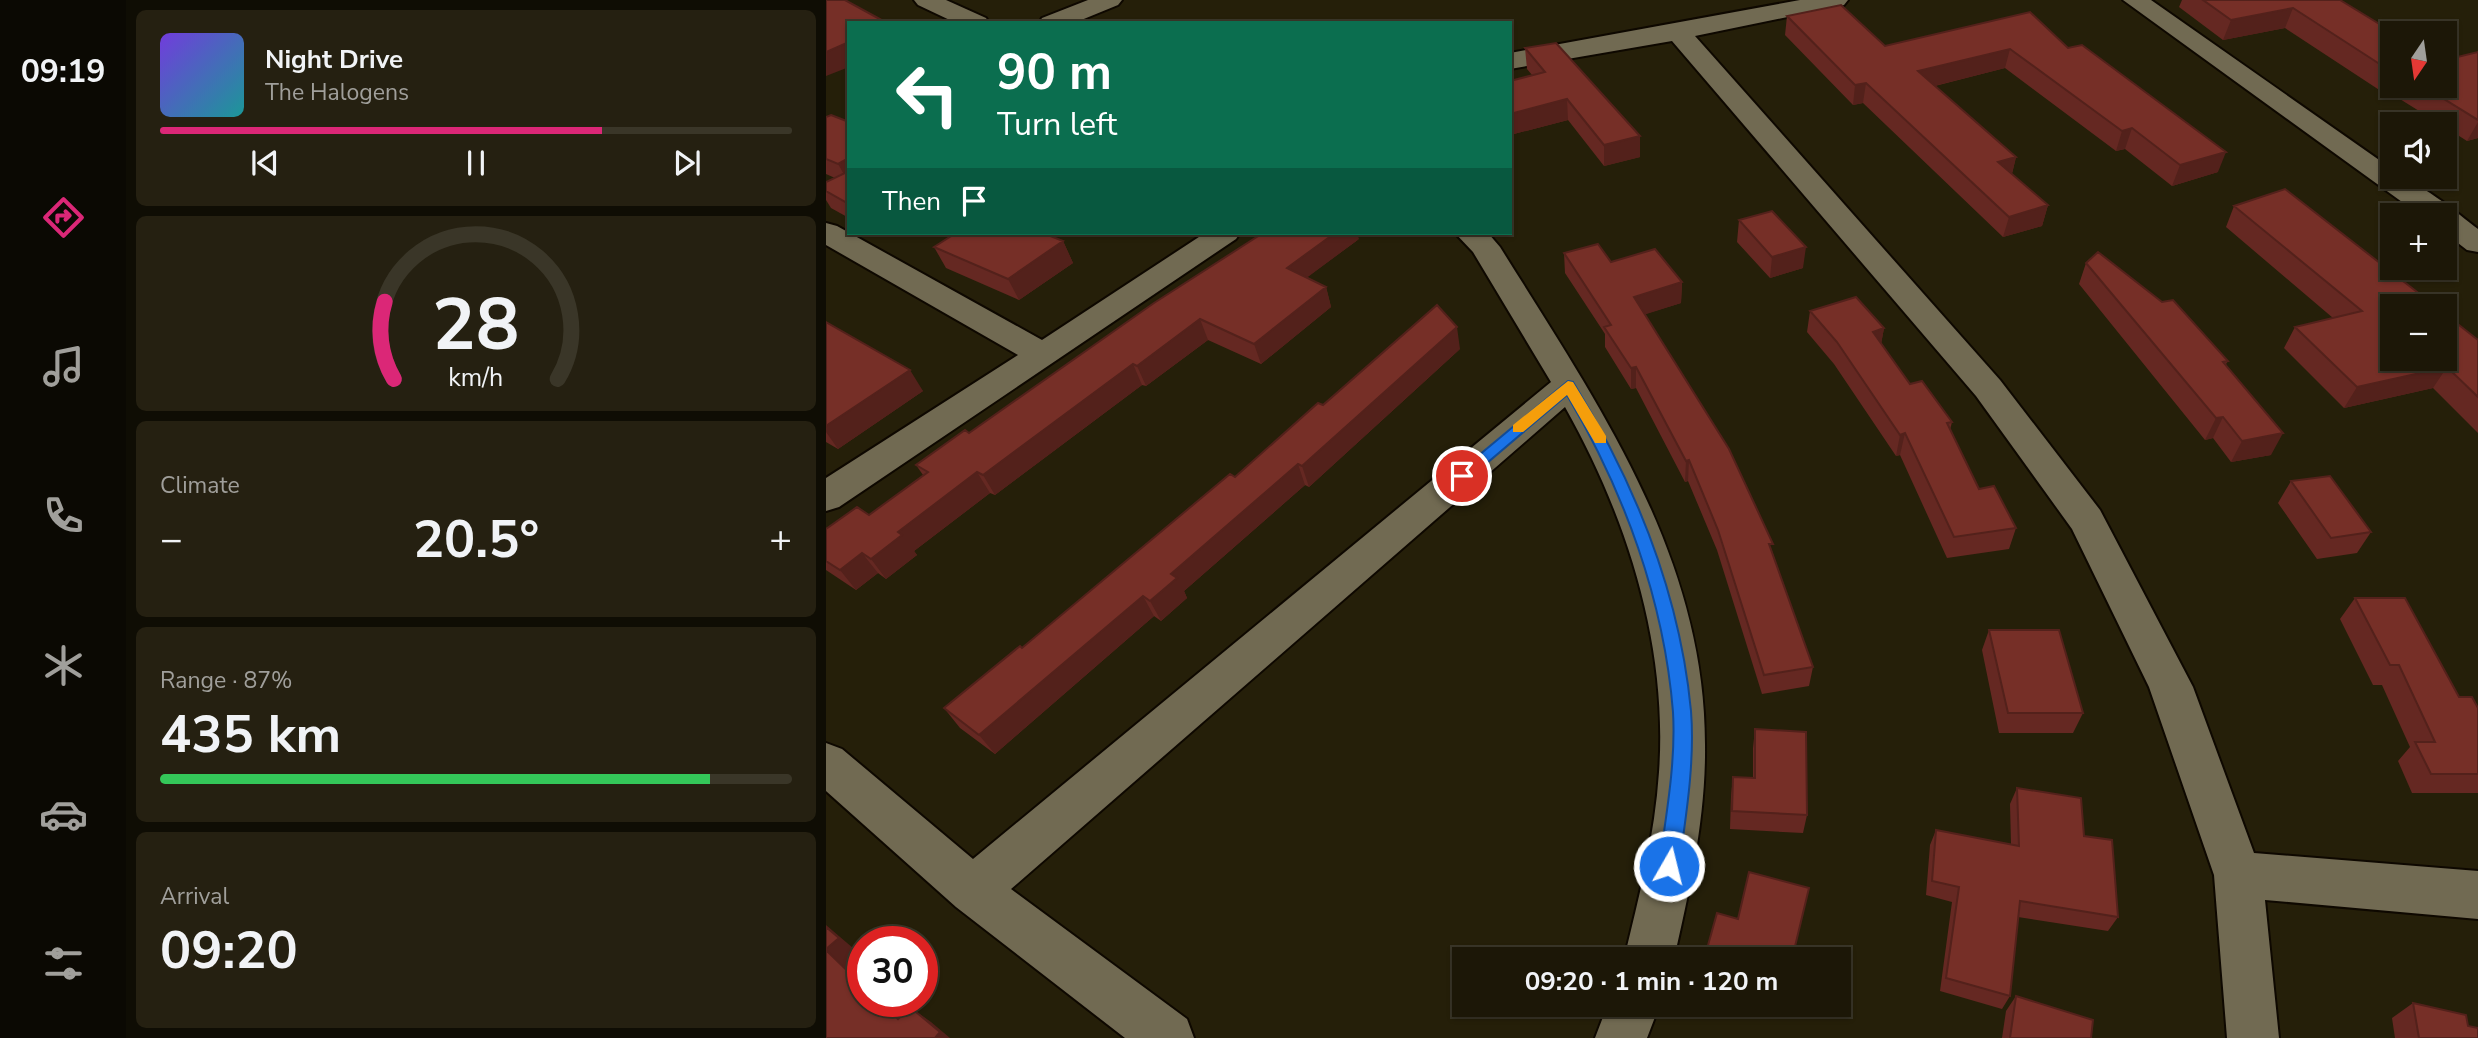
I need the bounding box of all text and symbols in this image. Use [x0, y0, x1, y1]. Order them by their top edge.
north arrow [2380, 21, 2457, 98]
map controls [2380, 21, 2457, 371]
text: 90 m [997, 39, 1112, 106]
text: Night Drive [265, 42, 403, 77]
icon: left [882, 49, 973, 140]
text: 09:19 [21, 50, 105, 93]
text: The Halogens [265, 77, 409, 108]
text: Turn left [997, 103, 1117, 146]
button: sound [2380, 112, 2457, 189]
icon: previous [246, 144, 284, 182]
icon: pause [457, 144, 495, 182]
icon: next [668, 144, 706, 182]
icon: arrive [955, 182, 993, 220]
text: Then [882, 184, 941, 219]
icon: directions [39, 193, 88, 242]
button: + [2380, 203, 2457, 280]
text: 28 [432, 276, 520, 376]
button: − [2380, 294, 2457, 371]
icon: music [39, 342, 88, 391]
text: km/h [448, 361, 504, 395]
pin [1432, 446, 1492, 506]
icon: arrive [1443, 457, 1481, 495]
text: Climate [160, 470, 240, 501]
icon: phone [39, 491, 88, 540]
text: 20.5° [413, 504, 539, 575]
text: − [160, 514, 183, 565]
text: + [769, 514, 792, 565]
icon: climate [39, 641, 88, 690]
text: Range · 87% [160, 665, 292, 696]
text: 435 km [160, 699, 341, 770]
icon: car [39, 790, 88, 839]
position arrow [1632, 829, 1706, 903]
text: Arrival [160, 881, 229, 912]
text: 09:20 [160, 915, 298, 986]
speed limit sign: 30 [847, 926, 938, 1017]
icon: filters [39, 939, 88, 988]
text: 09:20 · 1 min · 120 m [1525, 964, 1778, 999]

